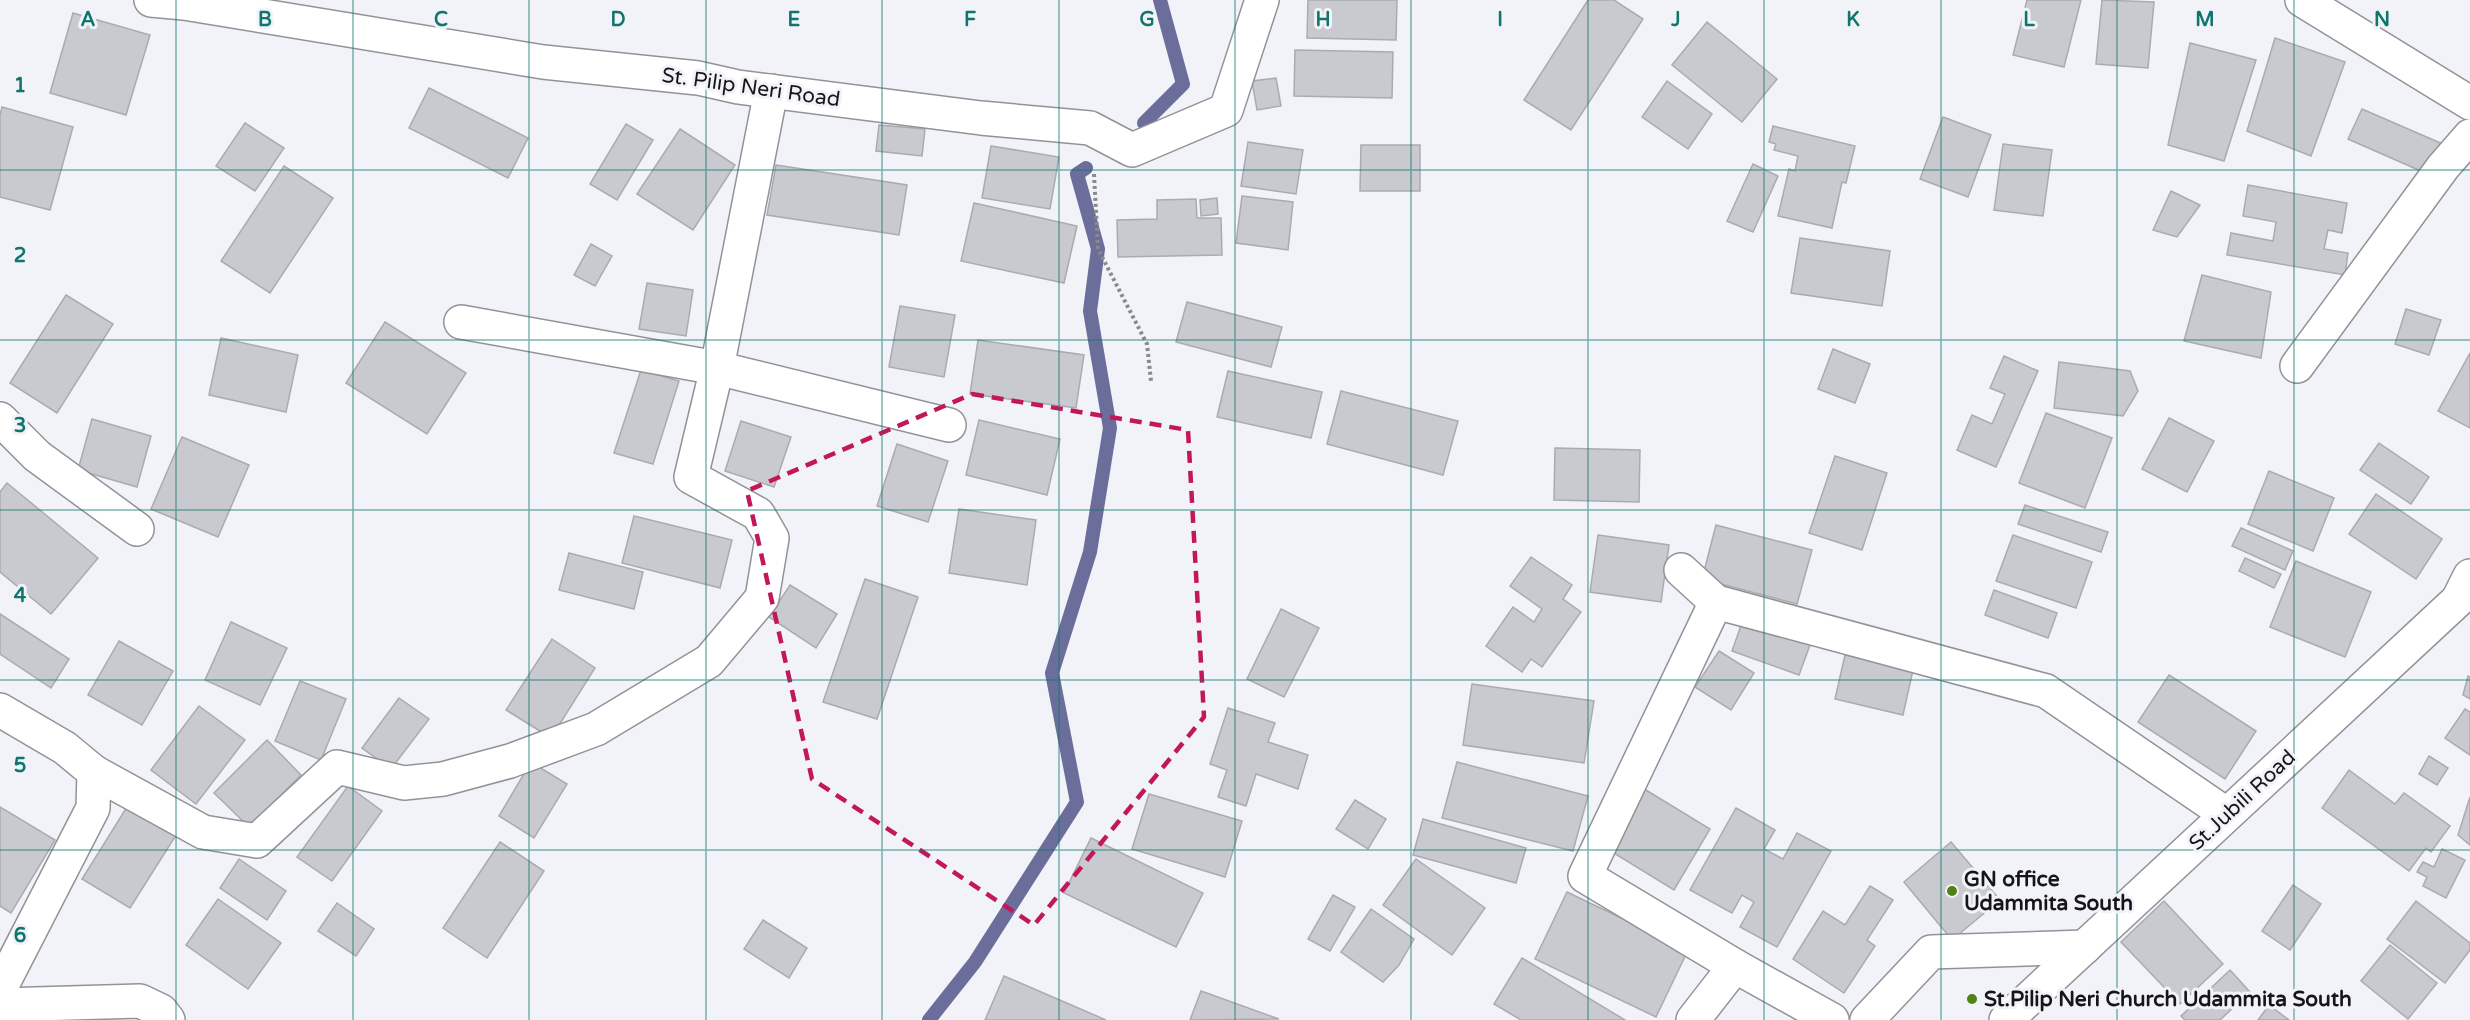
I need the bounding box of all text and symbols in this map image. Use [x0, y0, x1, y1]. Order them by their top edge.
text: A [81, 8, 96, 32]
text: B [258, 8, 272, 32]
text: C [434, 8, 448, 32]
text: D [610, 8, 626, 32]
text: E [788, 8, 801, 32]
text: F [964, 8, 976, 32]
text: G [1139, 8, 1155, 32]
text: H [1315, 8, 1331, 32]
text: I [1497, 8, 1503, 32]
text: J [1670, 8, 1681, 32]
text: K [1846, 8, 1860, 32]
text: L [2023, 8, 2035, 32]
text: M [2195, 8, 2215, 32]
text: N [2374, 8, 2390, 32]
street label: St. Pilip Neri Road [660, 63, 842, 112]
text: 1 [14, 74, 26, 98]
text: 2 [14, 244, 26, 268]
text: 3 [14, 414, 26, 438]
text: 4 [14, 584, 27, 608]
street label: St.Jubili Road [2184, 745, 2301, 856]
text: 5 [14, 754, 26, 778]
place label: GN office Udammita South [1964, 867, 2133, 916]
marker: GN office Udammita South [1945, 884, 1959, 898]
text: 6 [14, 924, 26, 948]
place label: St.Pilip Neri Church Udammita South [1984, 987, 2352, 1012]
marker: St.Pilip Neri Church Udammita South [1965, 992, 1979, 1006]

